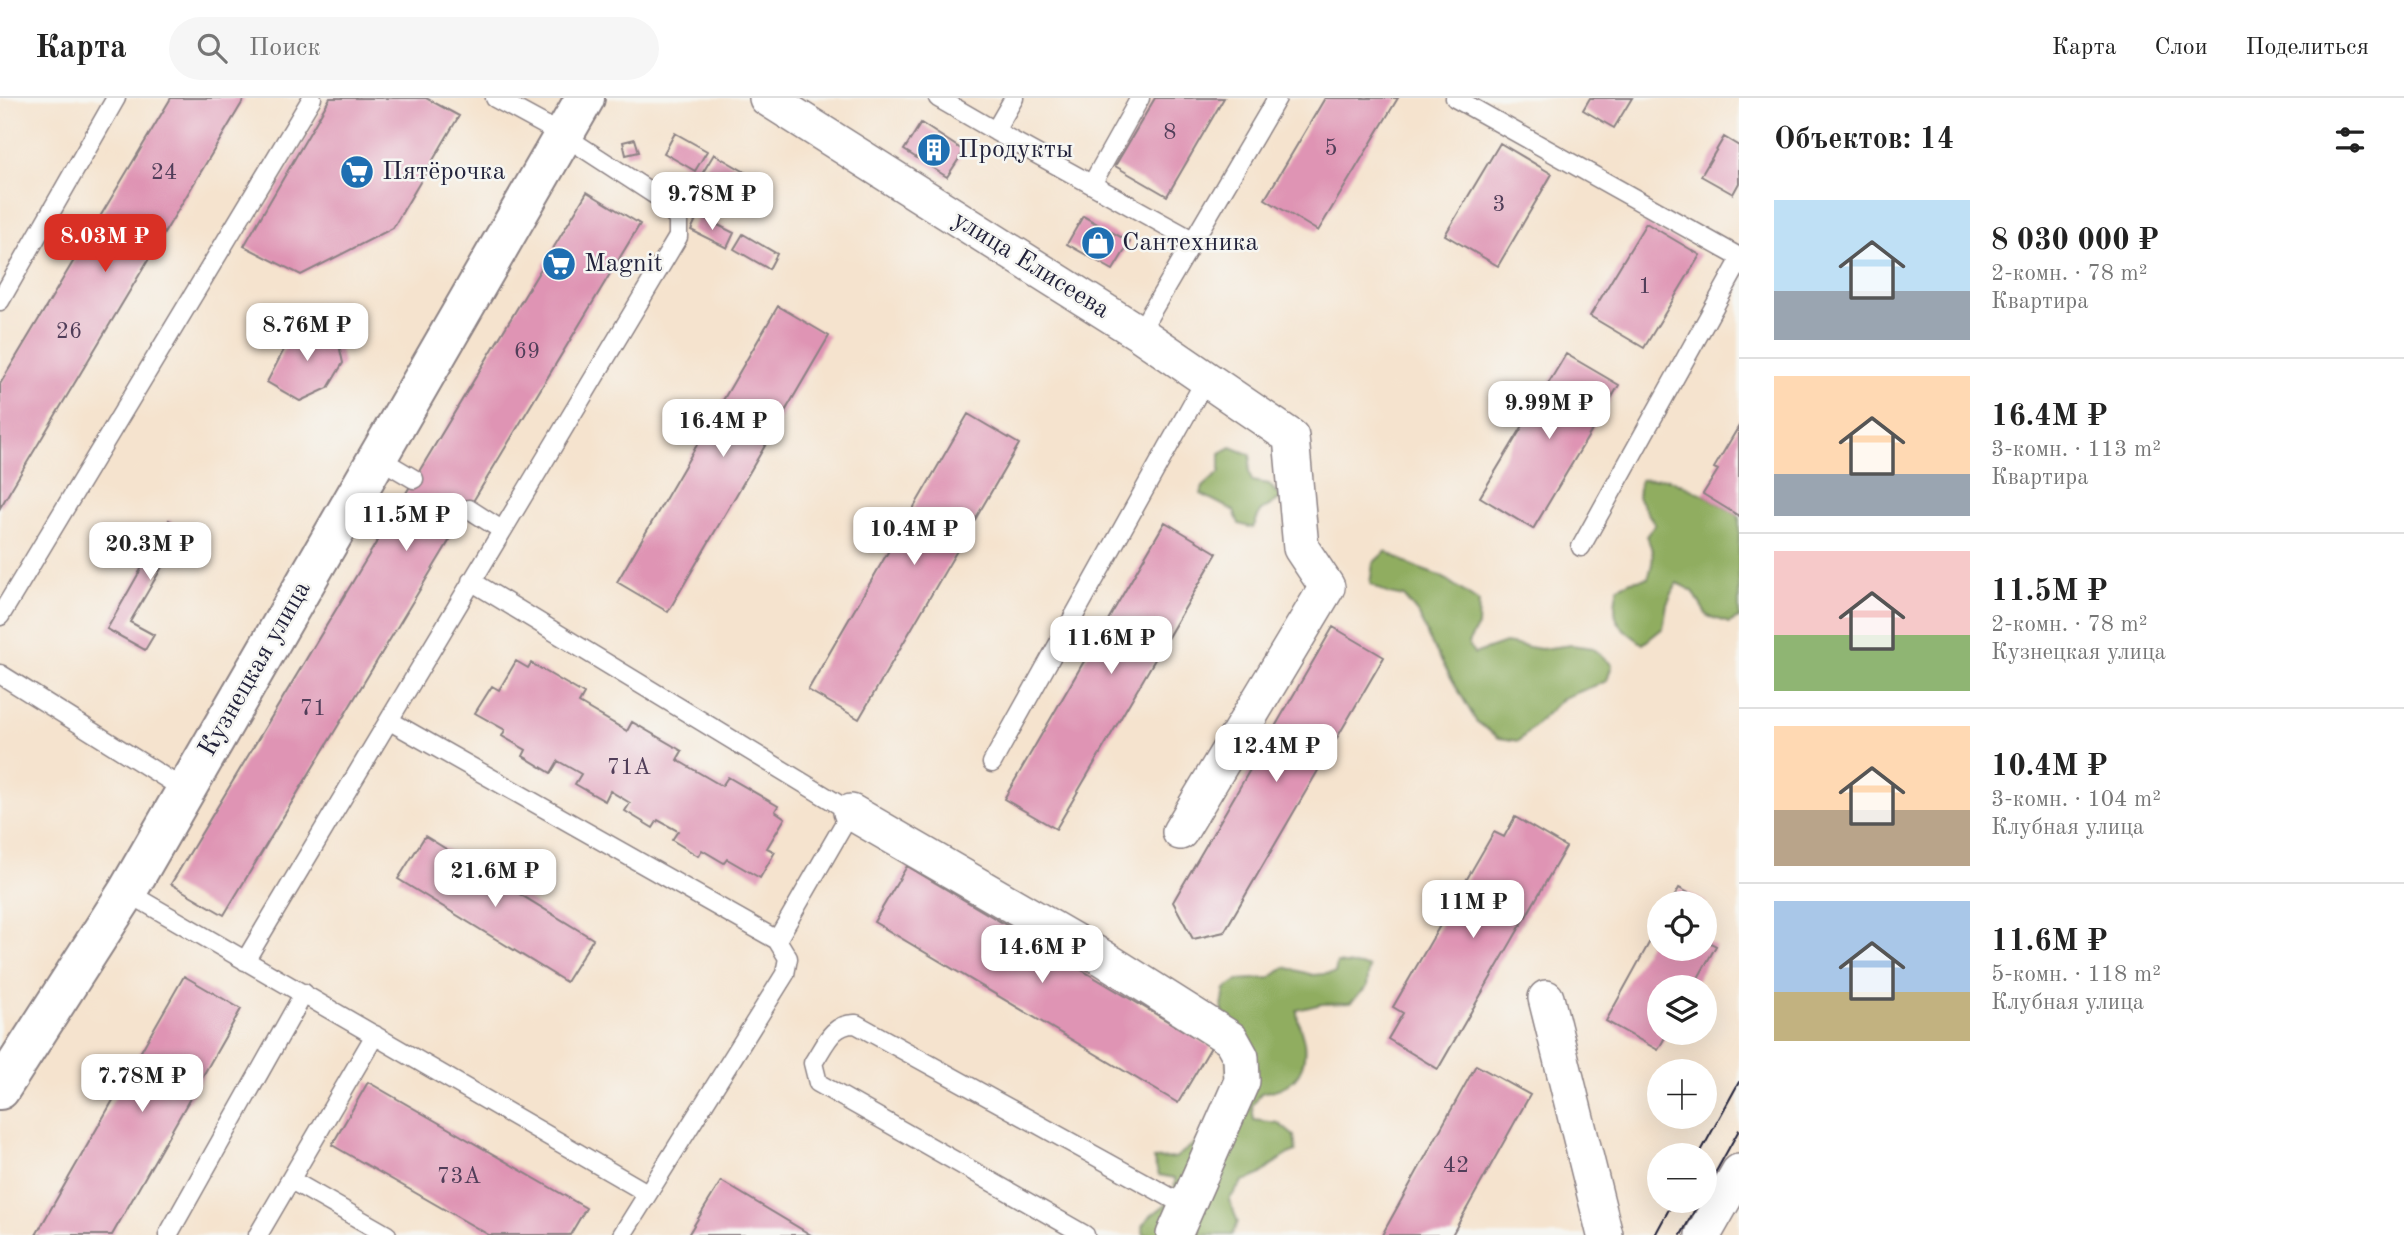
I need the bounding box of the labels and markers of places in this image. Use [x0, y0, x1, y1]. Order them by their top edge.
building icon: Продукты [915, 131, 953, 169]
place label: Продукты [958, 137, 1073, 163]
supermarket icon: Пятёрочка [338, 153, 376, 191]
place label: Пятёрочка [382, 159, 506, 185]
pin: 9.78M ₽ [647, 172, 777, 232]
pin: 8.03M ₽ [40, 214, 170, 274]
shop icon: Сантехника [1079, 224, 1117, 262]
place label: Сантехника [1122, 230, 1259, 256]
supermarket icon: Magnit [540, 245, 578, 283]
place label: Magnit [584, 251, 663, 277]
pin: 8.76M ₽ [242, 303, 372, 363]
pin: 9.99M ₽ [1484, 382, 1614, 441]
pin: 16.4M ₽ [658, 400, 788, 459]
pin: 11.5M ₽ [341, 494, 471, 553]
pin: 10.4M ₽ [849, 508, 979, 567]
pin: 20.3M ₽ [85, 522, 215, 582]
pin: 11.6M ₽ [1046, 616, 1176, 676]
pin: 12.4M ₽ [1211, 724, 1341, 784]
pin: 21.6M ₽ [430, 850, 560, 909]
pin: 11M ₽ [1424, 880, 1522, 940]
pin: 14.6M ₽ [977, 926, 1107, 985]
pin: 7.78M ₽ [77, 1054, 207, 1114]

